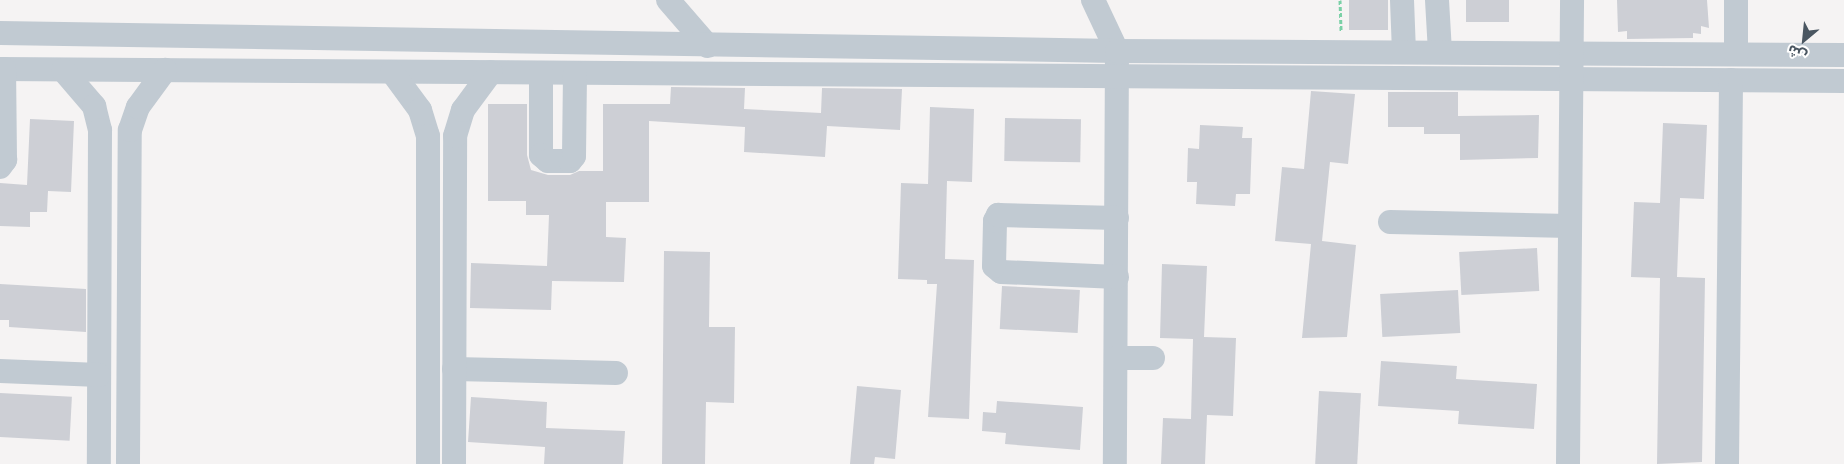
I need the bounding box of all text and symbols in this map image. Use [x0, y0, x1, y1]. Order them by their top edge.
north arrow [1779, 15, 1829, 65]
text: ش [1785, 42, 1809, 65]

